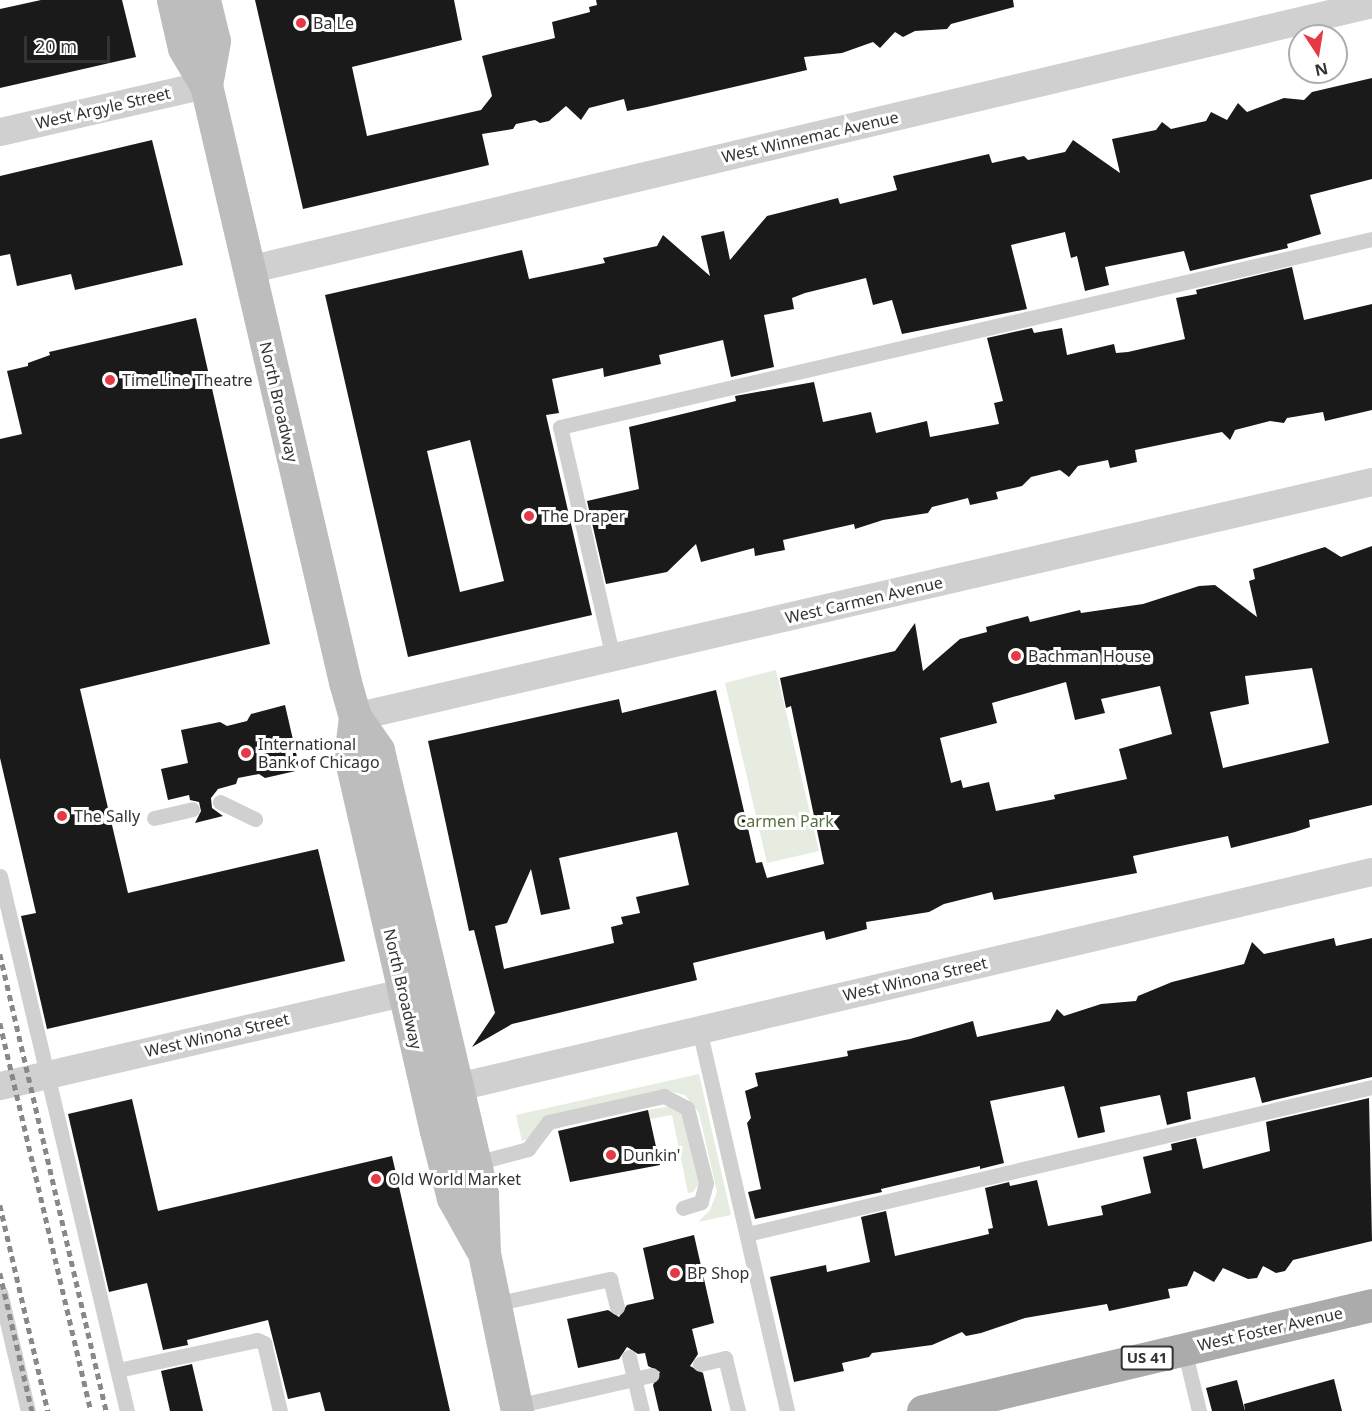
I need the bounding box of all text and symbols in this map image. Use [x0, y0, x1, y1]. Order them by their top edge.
place label: Ba Le [313, 13, 354, 33]
marker: Ba Le [294, 16, 308, 30]
scale bar [27, 24, 112, 62]
north arrow [1288, 24, 1348, 84]
text: 20 m [35, 34, 77, 58]
text: N [1313, 58, 1330, 82]
street label: West Argyle Street [34, 83, 172, 133]
street label: West Winnemac Avenue [720, 107, 900, 167]
street label: North Broadway [256, 340, 302, 464]
place label: TimeLine Theatre [122, 370, 252, 390]
marker: TimeLine Theatre [103, 373, 117, 387]
place label: The Draper [541, 506, 625, 526]
marker: The Draper [522, 509, 536, 523]
street label: West Carmen Avenue [783, 573, 945, 627]
place label: Bachman House [1028, 646, 1151, 666]
marker: Bachman House [1009, 649, 1023, 663]
place label: International Bank of Chicago [258, 734, 380, 772]
marker: International Bank of Chicago [239, 746, 253, 760]
place label: The Sally [74, 806, 140, 826]
marker: The Sally [55, 809, 69, 823]
park label: Carmen Park [736, 811, 834, 831]
street label: North Broadway [380, 927, 426, 1051]
street label: West Winona Street [841, 953, 989, 1005]
street label: West Winona Street [143, 1009, 291, 1061]
place label: Dunkin' [623, 1145, 680, 1165]
marker: Dunkin' [604, 1148, 618, 1162]
place label: Old World Market [388, 1169, 521, 1189]
marker: Old World Market [369, 1172, 383, 1186]
place label: BP Shop [687, 1263, 749, 1283]
marker: BP Shop [668, 1266, 682, 1280]
street label: West Foster Avenue [1195, 1303, 1345, 1355]
road number: US 41 [1120, 1346, 1174, 1370]

